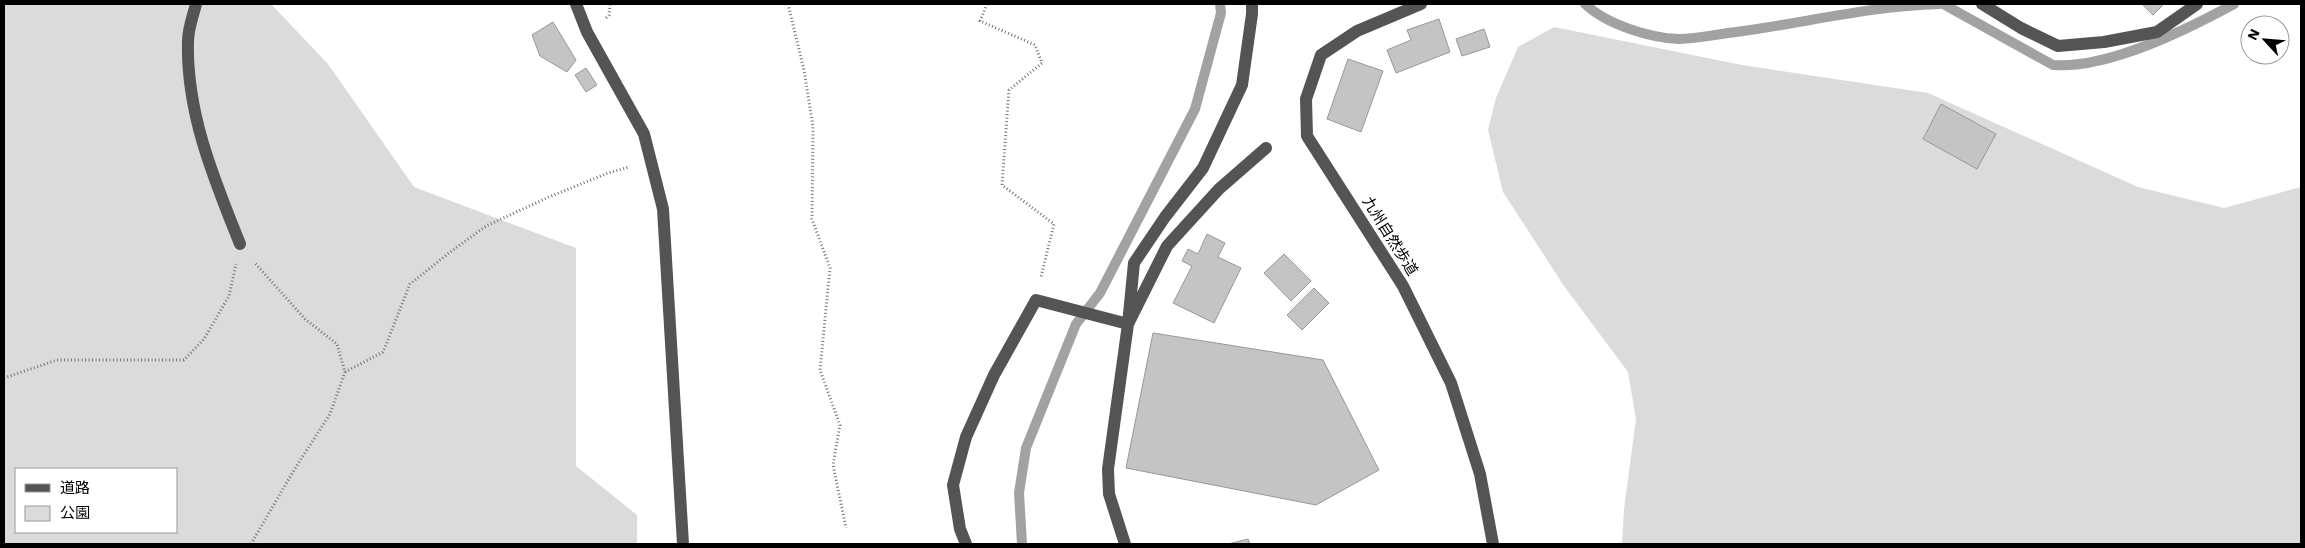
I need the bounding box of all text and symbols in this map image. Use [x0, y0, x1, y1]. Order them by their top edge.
north arrow [2240, 15, 2290, 65]
text: N [2244, 26, 2263, 42]
street label: 九州自然歩道 [1359, 193, 1421, 279]
legend [15, 468, 178, 533]
text: 道路 [60, 479, 90, 497]
text: 公園 [60, 504, 90, 522]

